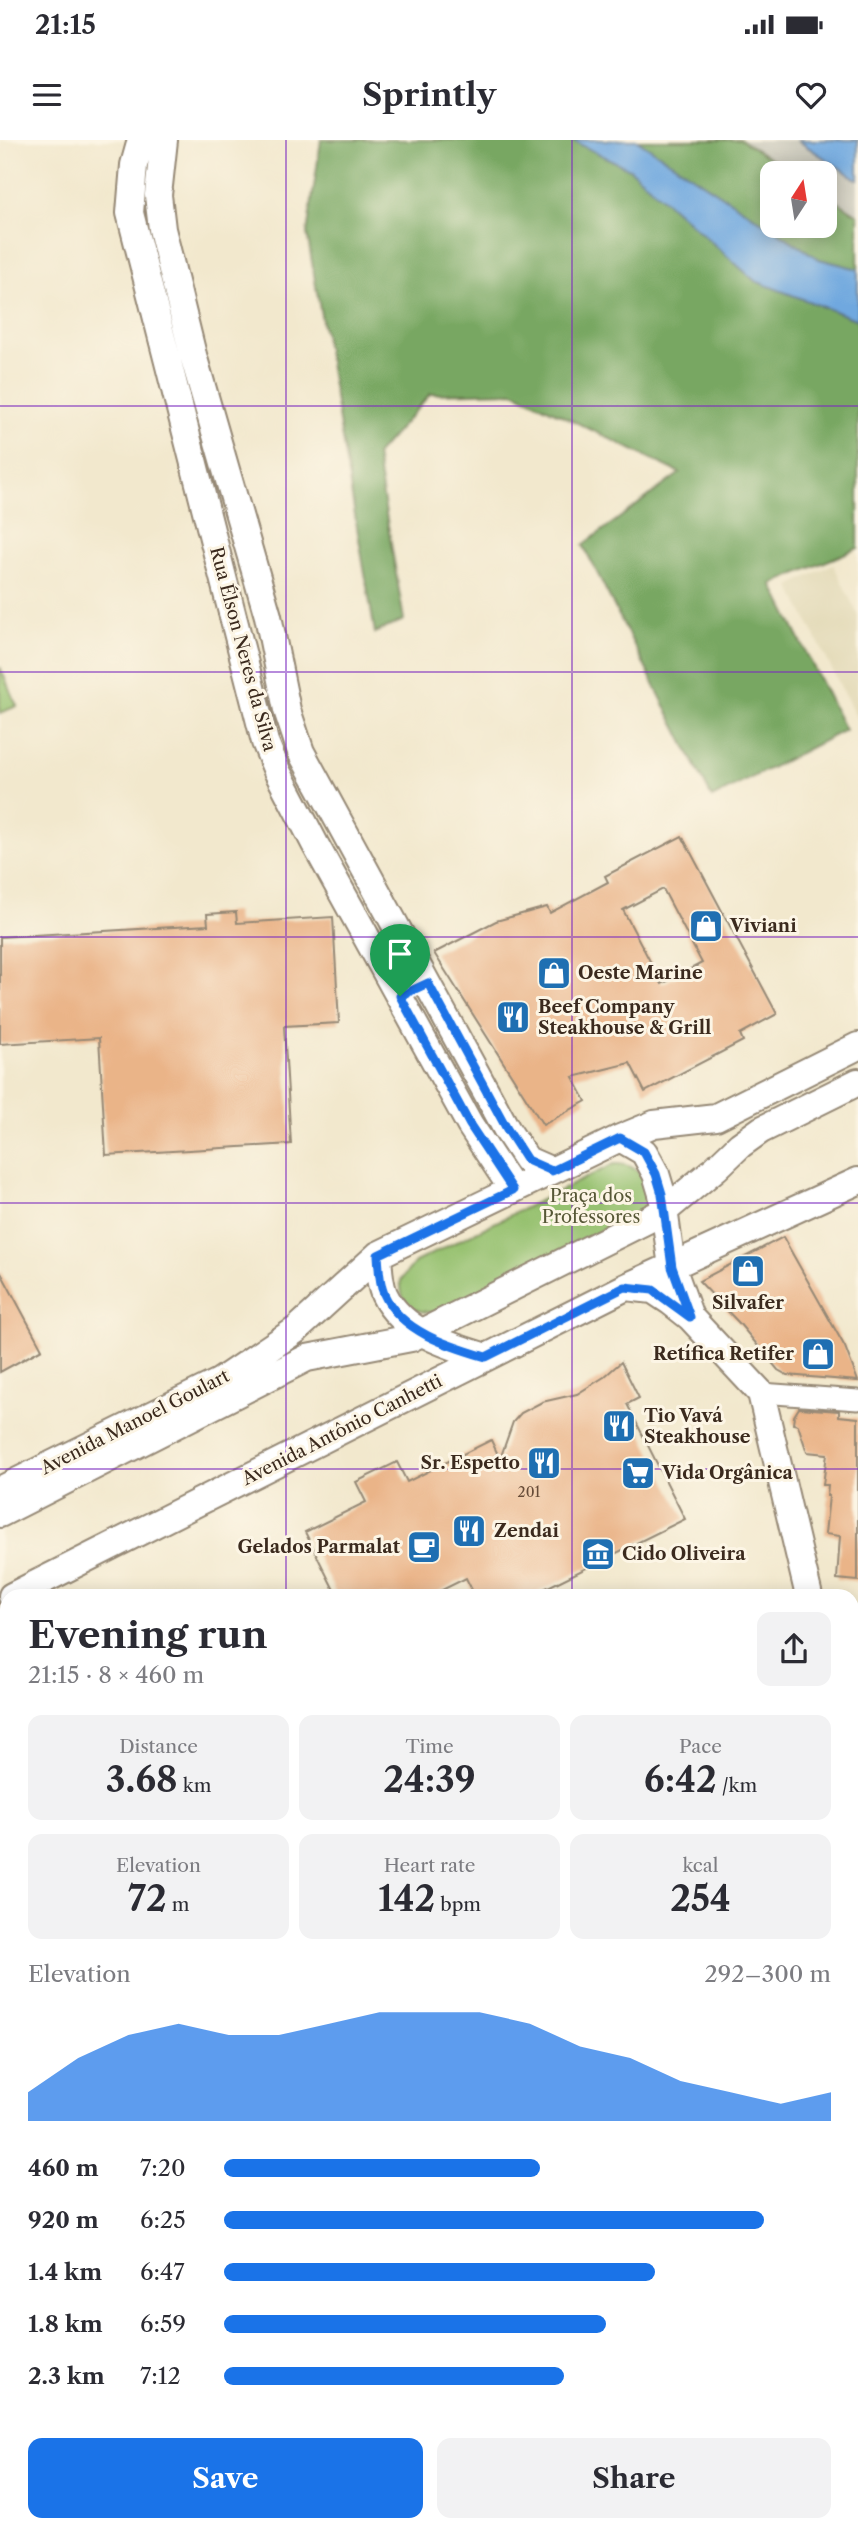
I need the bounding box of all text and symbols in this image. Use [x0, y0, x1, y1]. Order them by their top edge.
text: 21:15 [35, 9, 96, 41]
text: Sprintly [362, 75, 496, 114]
icon: menu [28, 76, 66, 114]
icon: heart [792, 76, 830, 114]
north arrow [760, 161, 836, 238]
map controls [760, 161, 837, 238]
street label: Rua Élson Neres da Silva [205, 544, 282, 754]
shop icon: Viviani [687, 907, 725, 945]
place label: Viviani [729, 915, 797, 937]
pin [370, 924, 430, 996]
icon: arrive [381, 935, 419, 973]
shop icon: Oeste Marine [535, 954, 573, 992]
place label: Oeste Marine [578, 962, 703, 984]
place label: Beef Company Steakhouse & Grill [538, 996, 711, 1039]
restaurant icon: Beef Company Steakhouse & Grill [494, 998, 532, 1036]
park label: Praça dos Professores [542, 1185, 640, 1228]
shop icon: Silvafer [729, 1252, 767, 1290]
place label: Silvafer [712, 1292, 784, 1314]
shop icon: Retífica Retifer [799, 1335, 837, 1373]
place label: Retífica Retifer [653, 1343, 794, 1365]
street label: Avenida Manoel Goulart [36, 1365, 234, 1480]
street label: Avenida Antônio Canhetti [237, 1370, 446, 1491]
place label: Tio Vavá Steakhouse [644, 1405, 751, 1448]
restaurant icon: Tio Vavá Steakhouse [600, 1407, 638, 1445]
restaurant icon: Sr. Espetto [525, 1444, 563, 1482]
place label: Sr. Espetto [420, 1452, 520, 1474]
supermarket icon: Vida Orgânica [619, 1454, 657, 1492]
place label: Vida Orgânica [661, 1462, 793, 1484]
house number: 201 [518, 1483, 541, 1501]
restaurant icon: Zendai [450, 1512, 488, 1550]
place label: Zendai [494, 1520, 560, 1542]
cafe icon: Gelados Parmalat [405, 1528, 443, 1566]
museum icon: Cido Oliveira [579, 1535, 617, 1573]
place label: Gelados Parmalat [237, 1536, 401, 1558]
place label: Cido Oliveira [622, 1543, 746, 1565]
text: Evening run [28, 1611, 268, 1658]
button: share [757, 1612, 831, 1686]
text: 21:15 · 8 × 460 m [28, 1661, 204, 1689]
text: Distance [119, 1735, 198, 1758]
text: Time [405, 1735, 454, 1758]
text: Pace [679, 1735, 722, 1758]
text: 3.68 [106, 1758, 178, 1801]
text: 24:39 [383, 1758, 476, 1801]
text: 6:42 [644, 1758, 717, 1801]
text: km [178, 1774, 211, 1797]
text: /km [717, 1774, 757, 1797]
text: Elevation [116, 1854, 201, 1877]
text: Heart rate [384, 1854, 475, 1877]
text: kcal [683, 1854, 718, 1877]
text: 72 [128, 1877, 167, 1920]
text: 142 [378, 1877, 435, 1920]
text: 254 [670, 1877, 731, 1920]
text: m [167, 1893, 189, 1916]
text: bpm [435, 1893, 481, 1916]
text: Elevation [28, 1960, 131, 1988]
text: 292–300 m [705, 1960, 831, 1988]
text: 460 m [28, 2154, 99, 2182]
text: 7:20 [140, 2154, 186, 2182]
text: 920 m [28, 2206, 99, 2234]
text: 6:25 [140, 2206, 186, 2234]
text: 1.4 km [28, 2258, 102, 2286]
text: 6:47 [140, 2258, 185, 2286]
text: 1.8 km [28, 2310, 103, 2338]
text: 6:59 [140, 2310, 186, 2338]
text: 2.3 km [28, 2362, 105, 2390]
text: 7:12 [140, 2362, 181, 2390]
button: Save [28, 2438, 423, 2518]
button: Share [437, 2438, 831, 2518]

